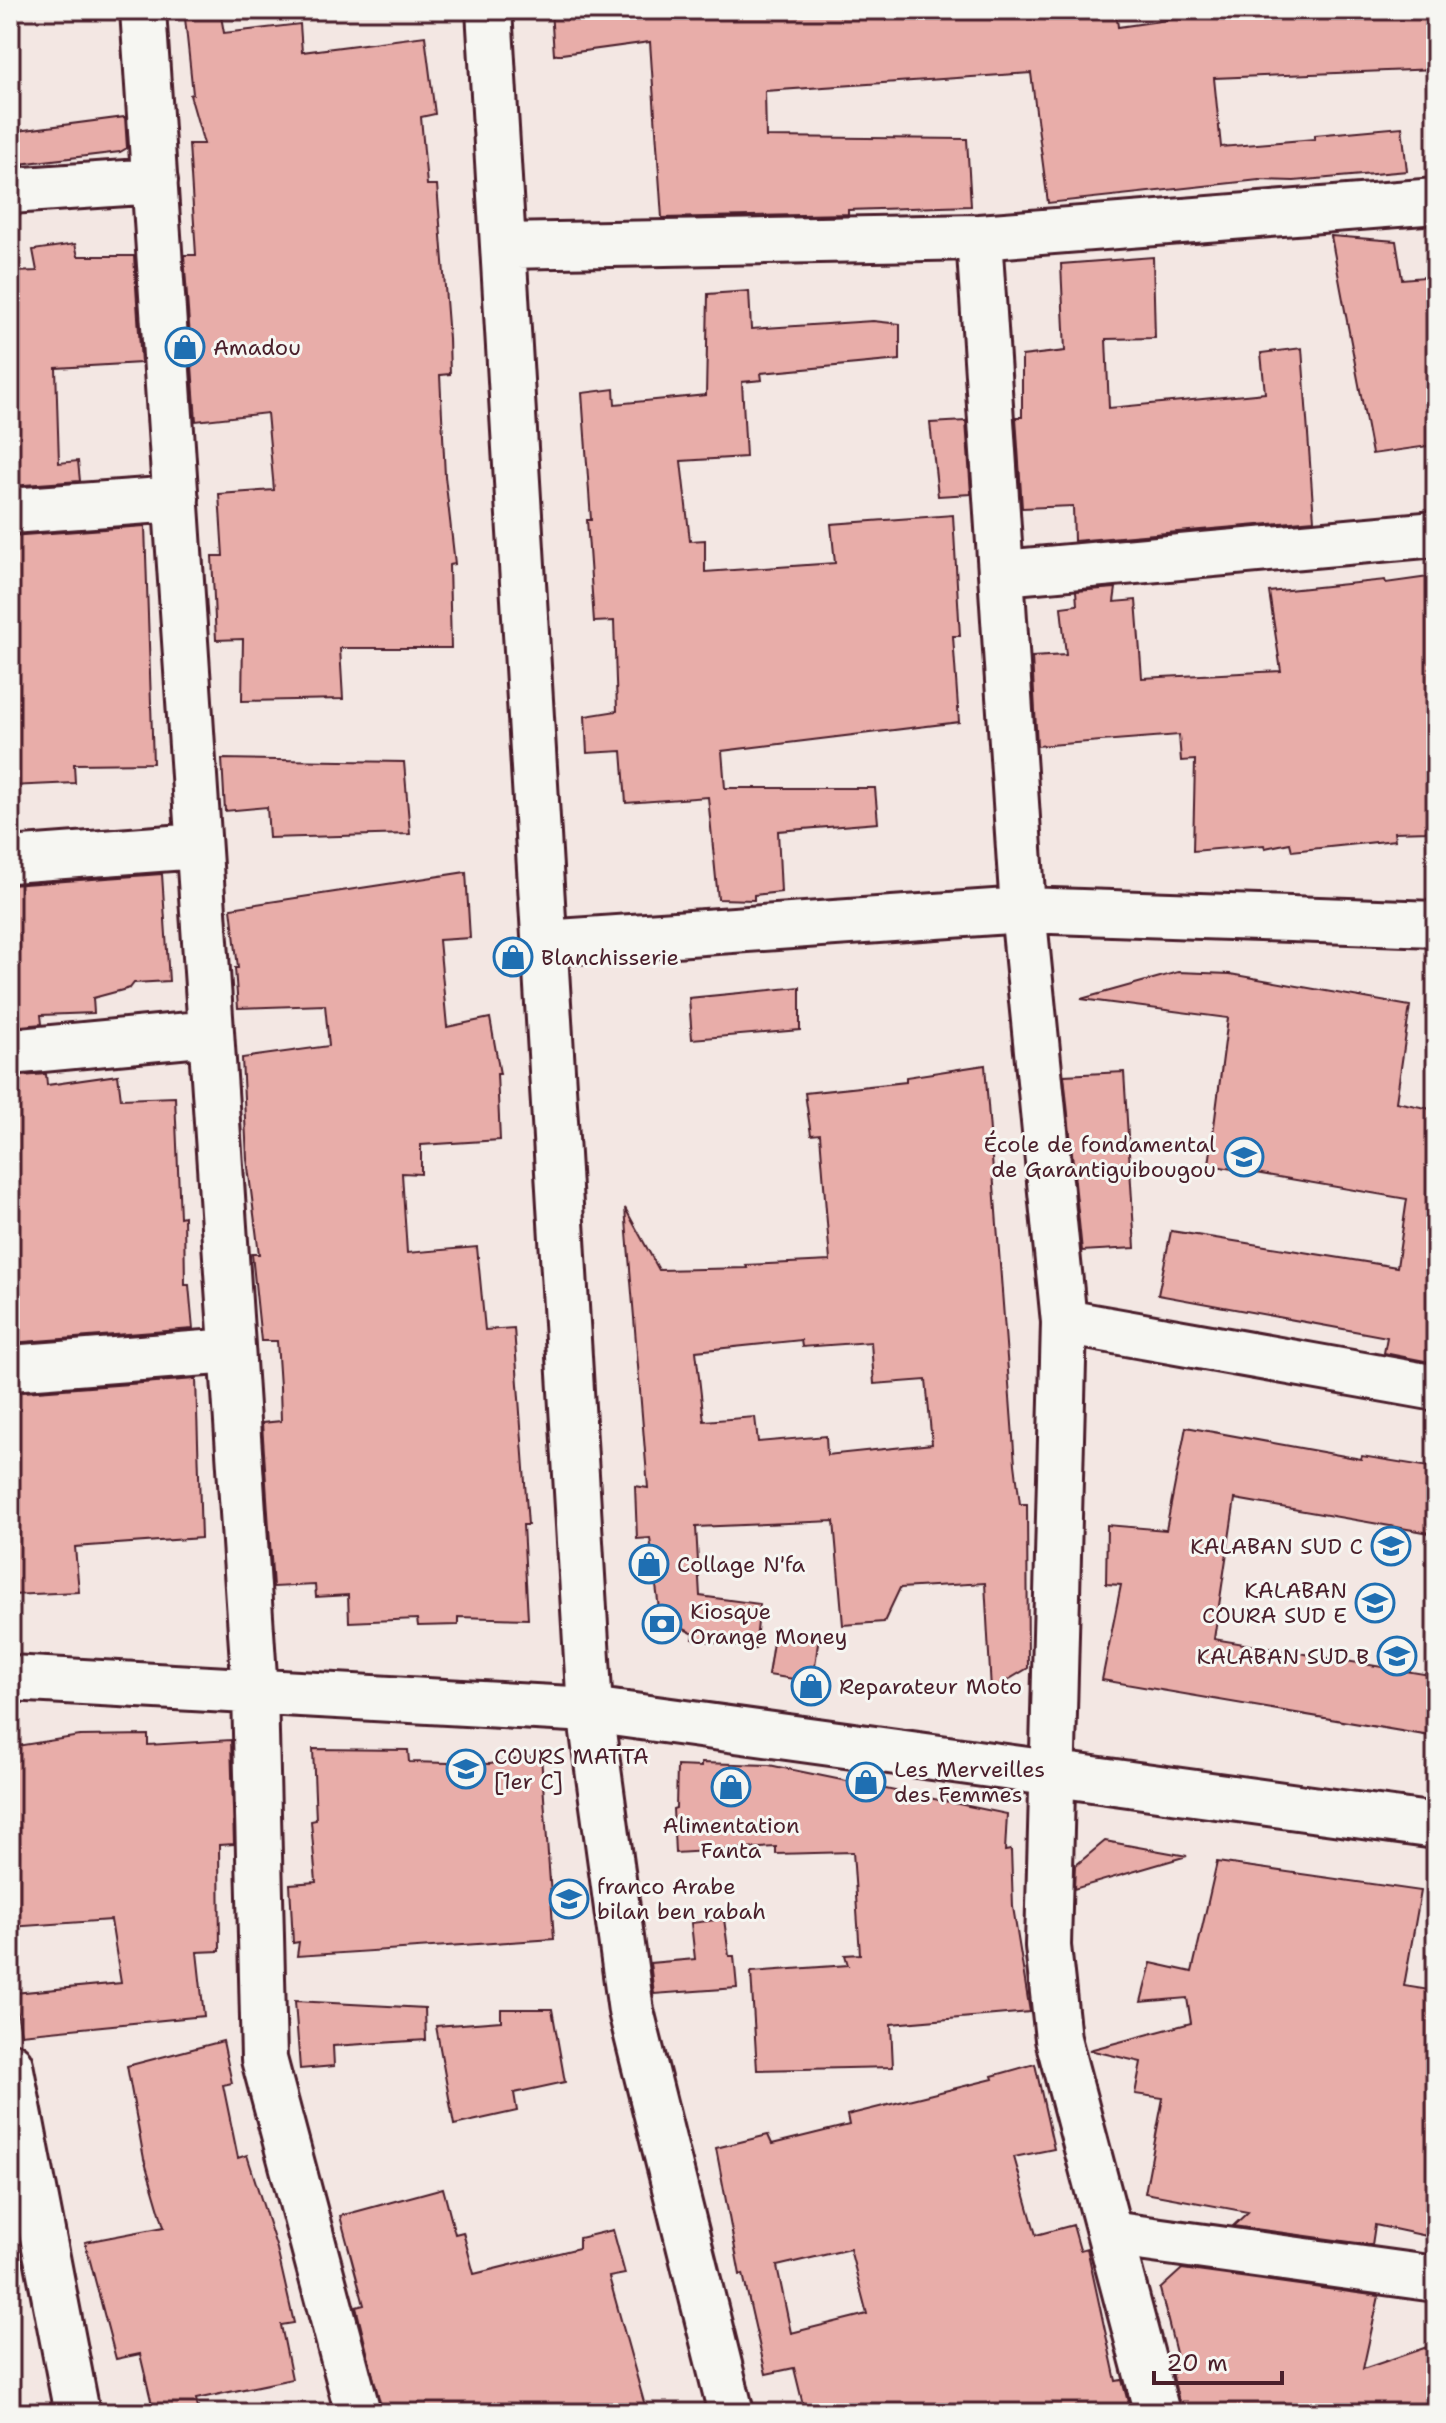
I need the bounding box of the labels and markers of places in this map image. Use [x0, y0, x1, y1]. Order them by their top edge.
shop icon: Amadou [164, 326, 206, 368]
place label: Amadou [213, 333, 301, 362]
shop icon: Blanchisserie [492, 936, 534, 978]
place label: Blanchisserie [541, 943, 679, 972]
place label: École de fondamental de Garantiguibougou [984, 1130, 1216, 1184]
school or university icon: École de fondamental de Garantiguibougou [1223, 1136, 1265, 1178]
school or university icon: KALABAN SUD C [1370, 1525, 1412, 1567]
place label: KALABAN SUD C [1190, 1532, 1363, 1561]
shop icon: Collage N'fa [628, 1543, 670, 1585]
place label: Collage N'fa [677, 1550, 805, 1579]
place label: KALABAN COURA SUD E [1202, 1576, 1347, 1630]
school or university icon: KALABAN COURA SUD E [1354, 1582, 1396, 1624]
place label: Kiosque Orange Money [690, 1597, 847, 1651]
bank icon: Kiosque Orange Money [641, 1603, 683, 1645]
school or university icon: KALABAN SUD B [1376, 1635, 1418, 1677]
place label: KALABAN SUD B [1197, 1642, 1369, 1671]
shop icon: Reparateur Moto [790, 1665, 832, 1707]
place label: Reparateur Moto [839, 1672, 1022, 1701]
place label: COURS MATTA [1er C] [494, 1742, 649, 1796]
school or university icon: COURS MATTA [1er C] [445, 1748, 487, 1790]
place label: Les Merveilles des Femmes [894, 1755, 1045, 1809]
shop icon: Les Merveilles des Femmes [845, 1761, 887, 1803]
shop icon: Alimentation Fanta [710, 1766, 752, 1808]
place label: Alimentation Fanta [663, 1811, 799, 1865]
place label: franco Arabe bilan ben rabah [597, 1872, 766, 1926]
school or university icon: franco Arabe bilan ben rabah [548, 1878, 590, 1920]

